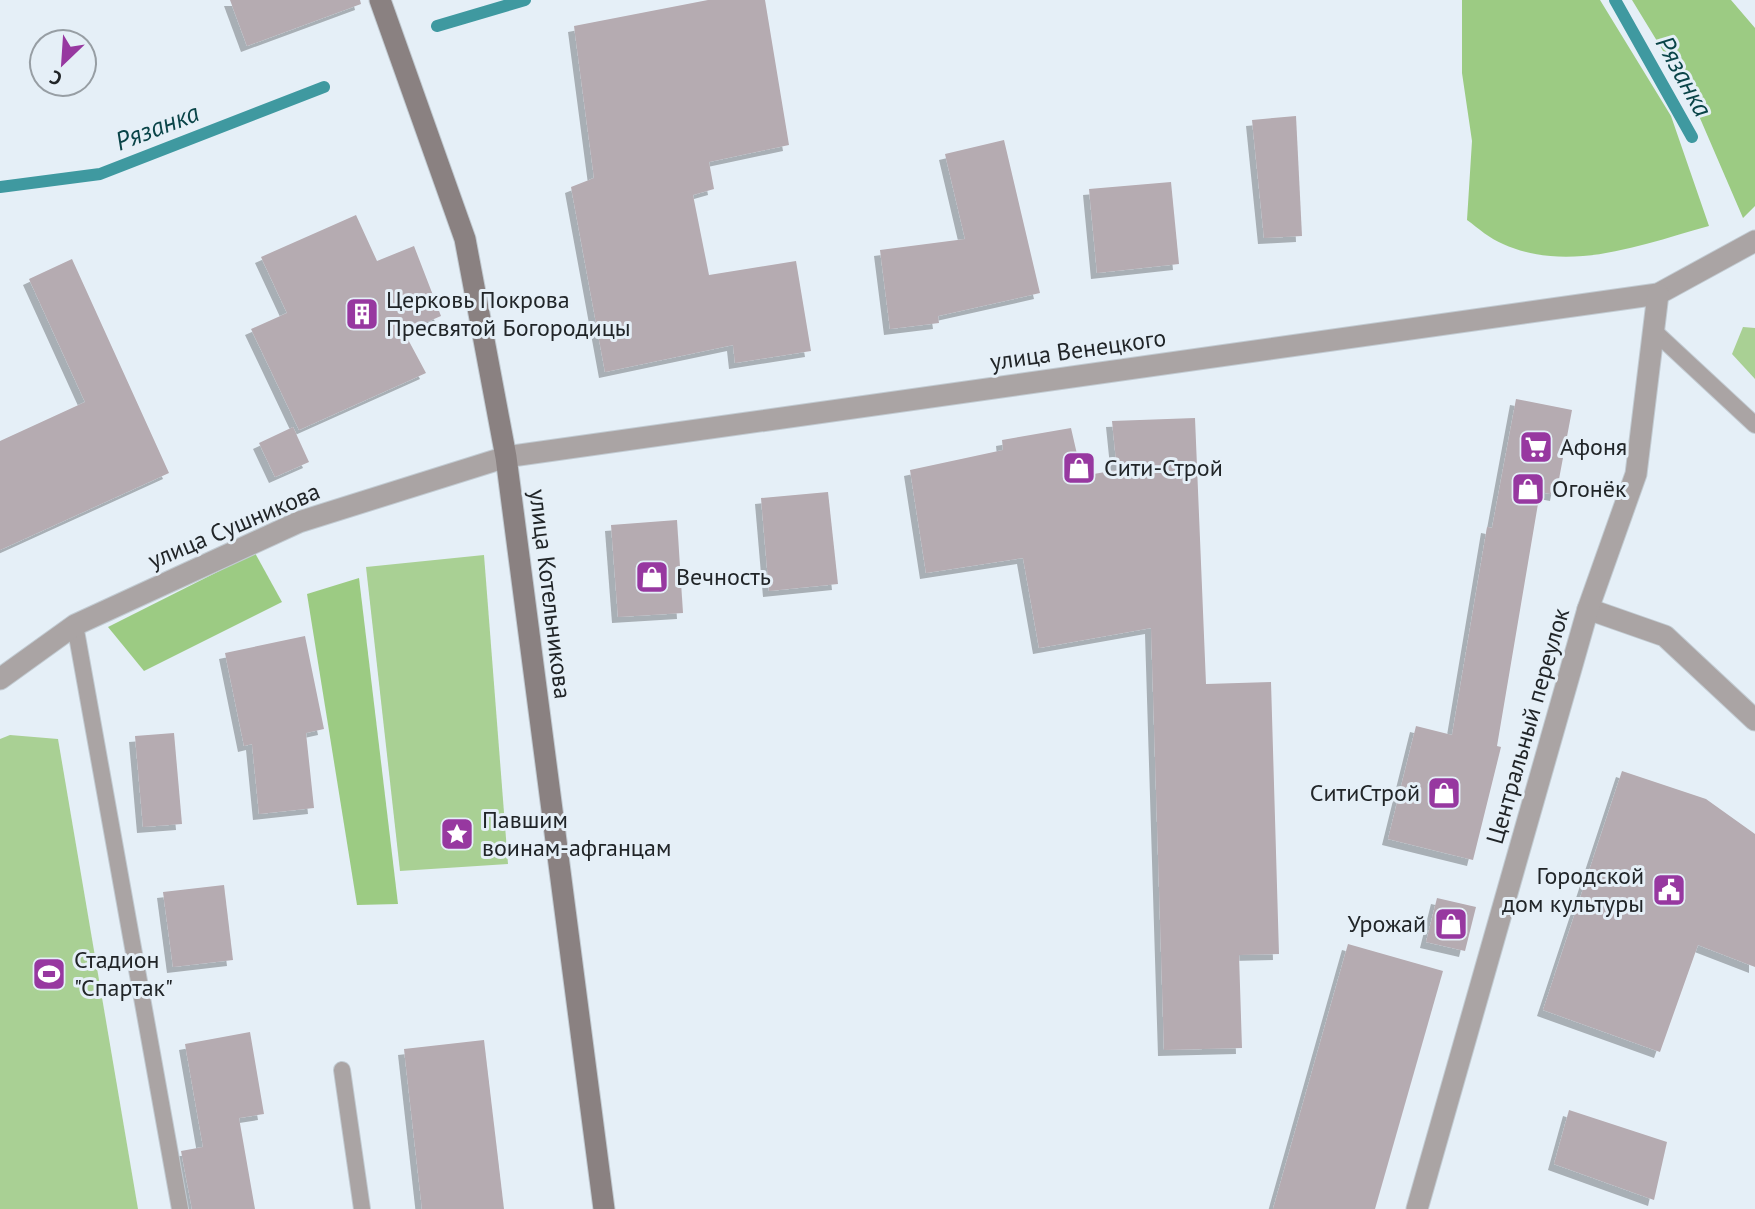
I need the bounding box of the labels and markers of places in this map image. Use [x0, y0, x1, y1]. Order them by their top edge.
place label: Церковь Покрова Пресвятой Богородицы [386, 284, 631, 343]
building icon: Церковь Покрова Пресвятой Богородицы [343, 295, 381, 333]
supermarket icon: Афоня [1517, 428, 1555, 466]
place label: Афоня [1560, 431, 1627, 462]
shop icon: Сити-Строй [1060, 449, 1098, 487]
place label: Сити-Строй [1104, 452, 1223, 483]
shop icon: Огонёк [1509, 470, 1547, 508]
place label: Огонёк [1552, 473, 1627, 504]
shop icon: Вечность [633, 558, 671, 596]
place label: Вечность [676, 561, 771, 592]
shop icon: СитиСтрой [1425, 774, 1463, 812]
place label: СитиСтрой [1310, 777, 1420, 808]
place label: Павшим воинам-афганцам [482, 804, 671, 863]
place icon: Павшим воинам-афганцам [438, 815, 476, 853]
place label: Городской дом культуры [1502, 860, 1644, 919]
public building icon: Городской дом культуры [1650, 871, 1688, 909]
shop icon: Урожай [1432, 905, 1470, 943]
place label: Урожай [1347, 908, 1426, 939]
place label: Стадион "Спартак" [74, 944, 173, 1003]
sports icon: Стадион "Спартак" [30, 955, 68, 993]

